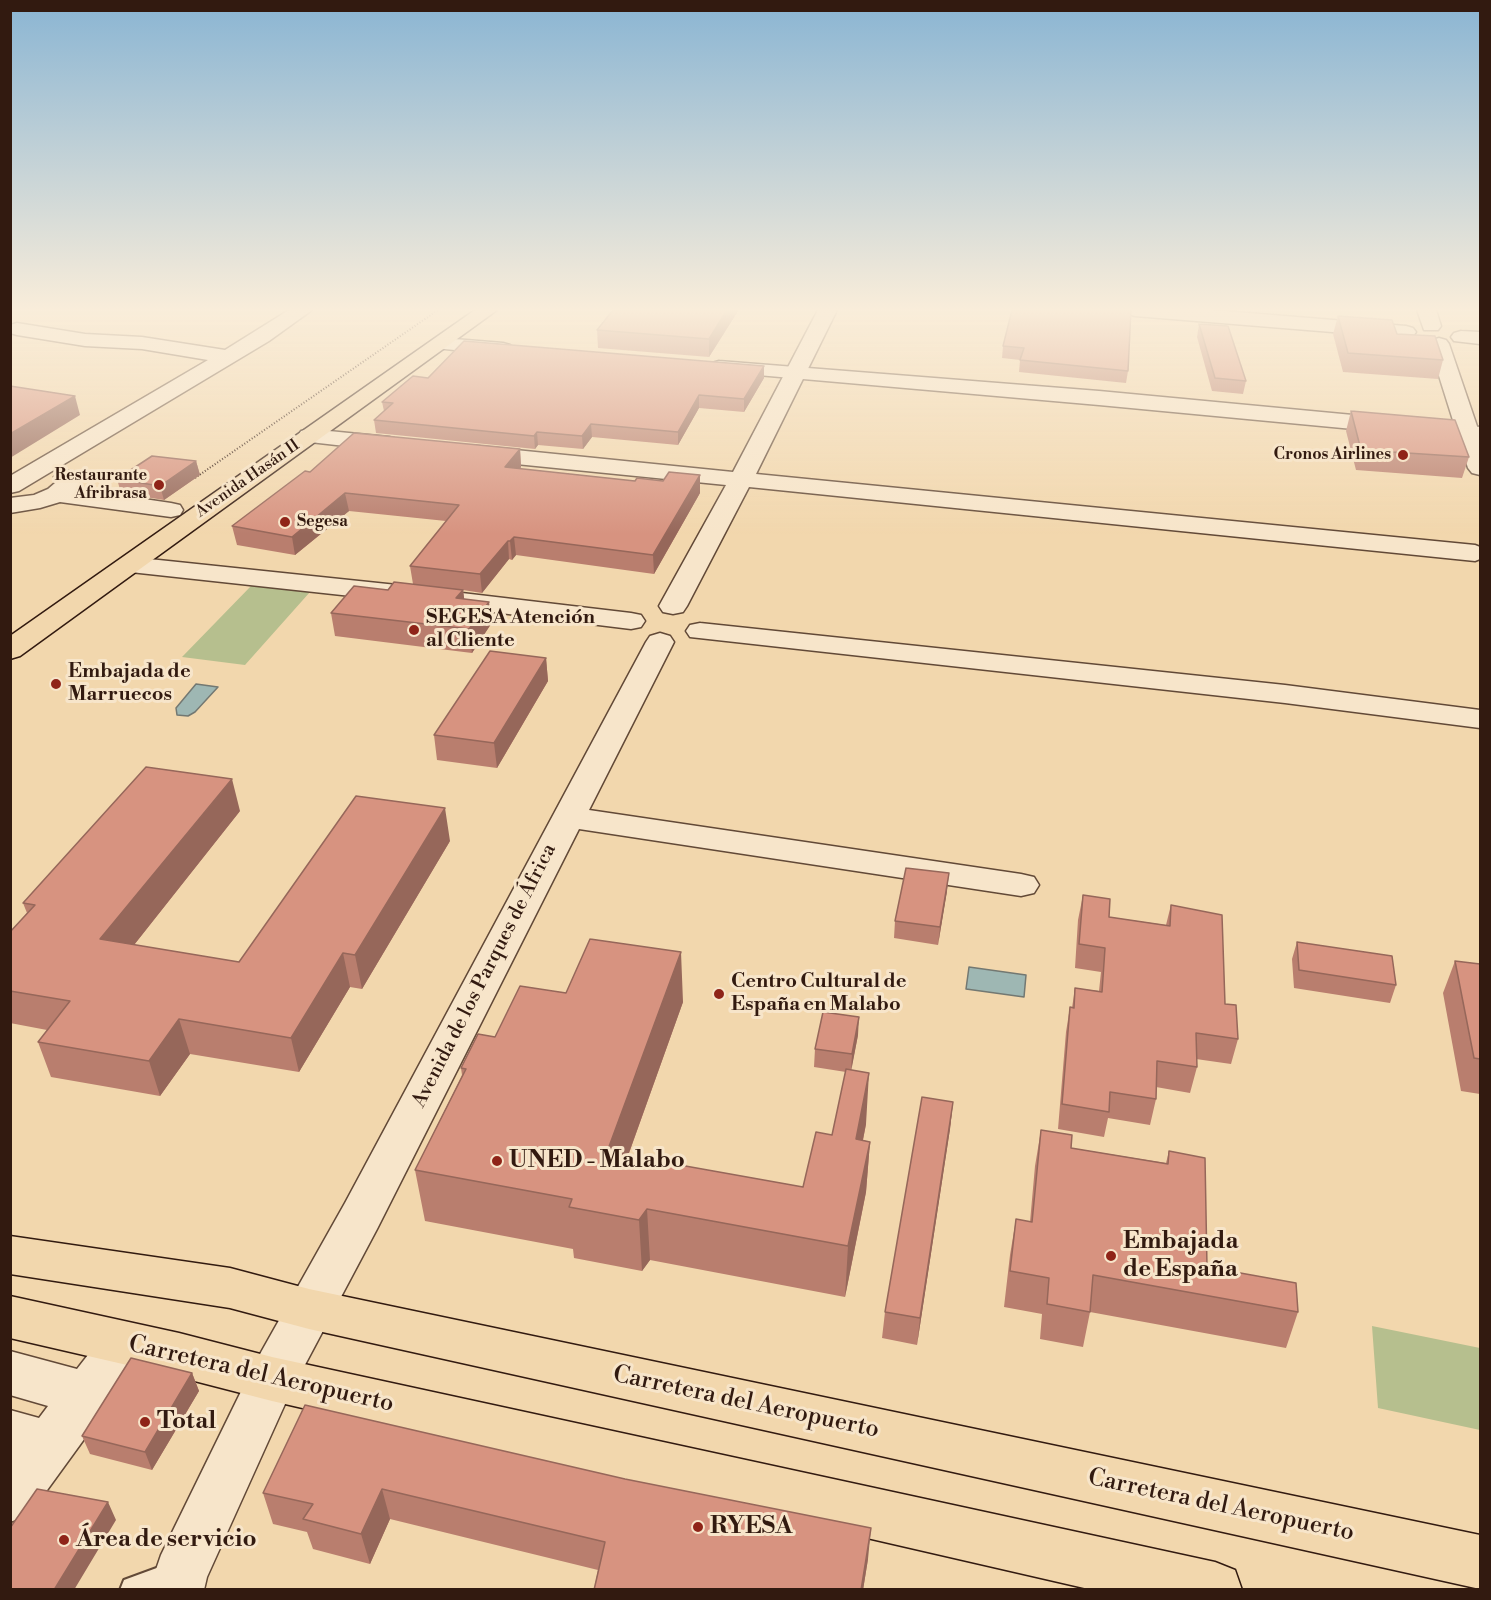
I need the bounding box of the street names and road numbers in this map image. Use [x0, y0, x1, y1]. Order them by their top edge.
street label: Avenida Hasán II [192, 436, 304, 522]
street label: Avenida de los Parques de África [408, 840, 562, 1112]
street label: Carretera del Aeropuerto [126, 1330, 396, 1420]
street label: Carretera del Aeropuerto [610, 1361, 882, 1445]
street label: Carretera del Aeropuerto [1085, 1464, 1357, 1548]

